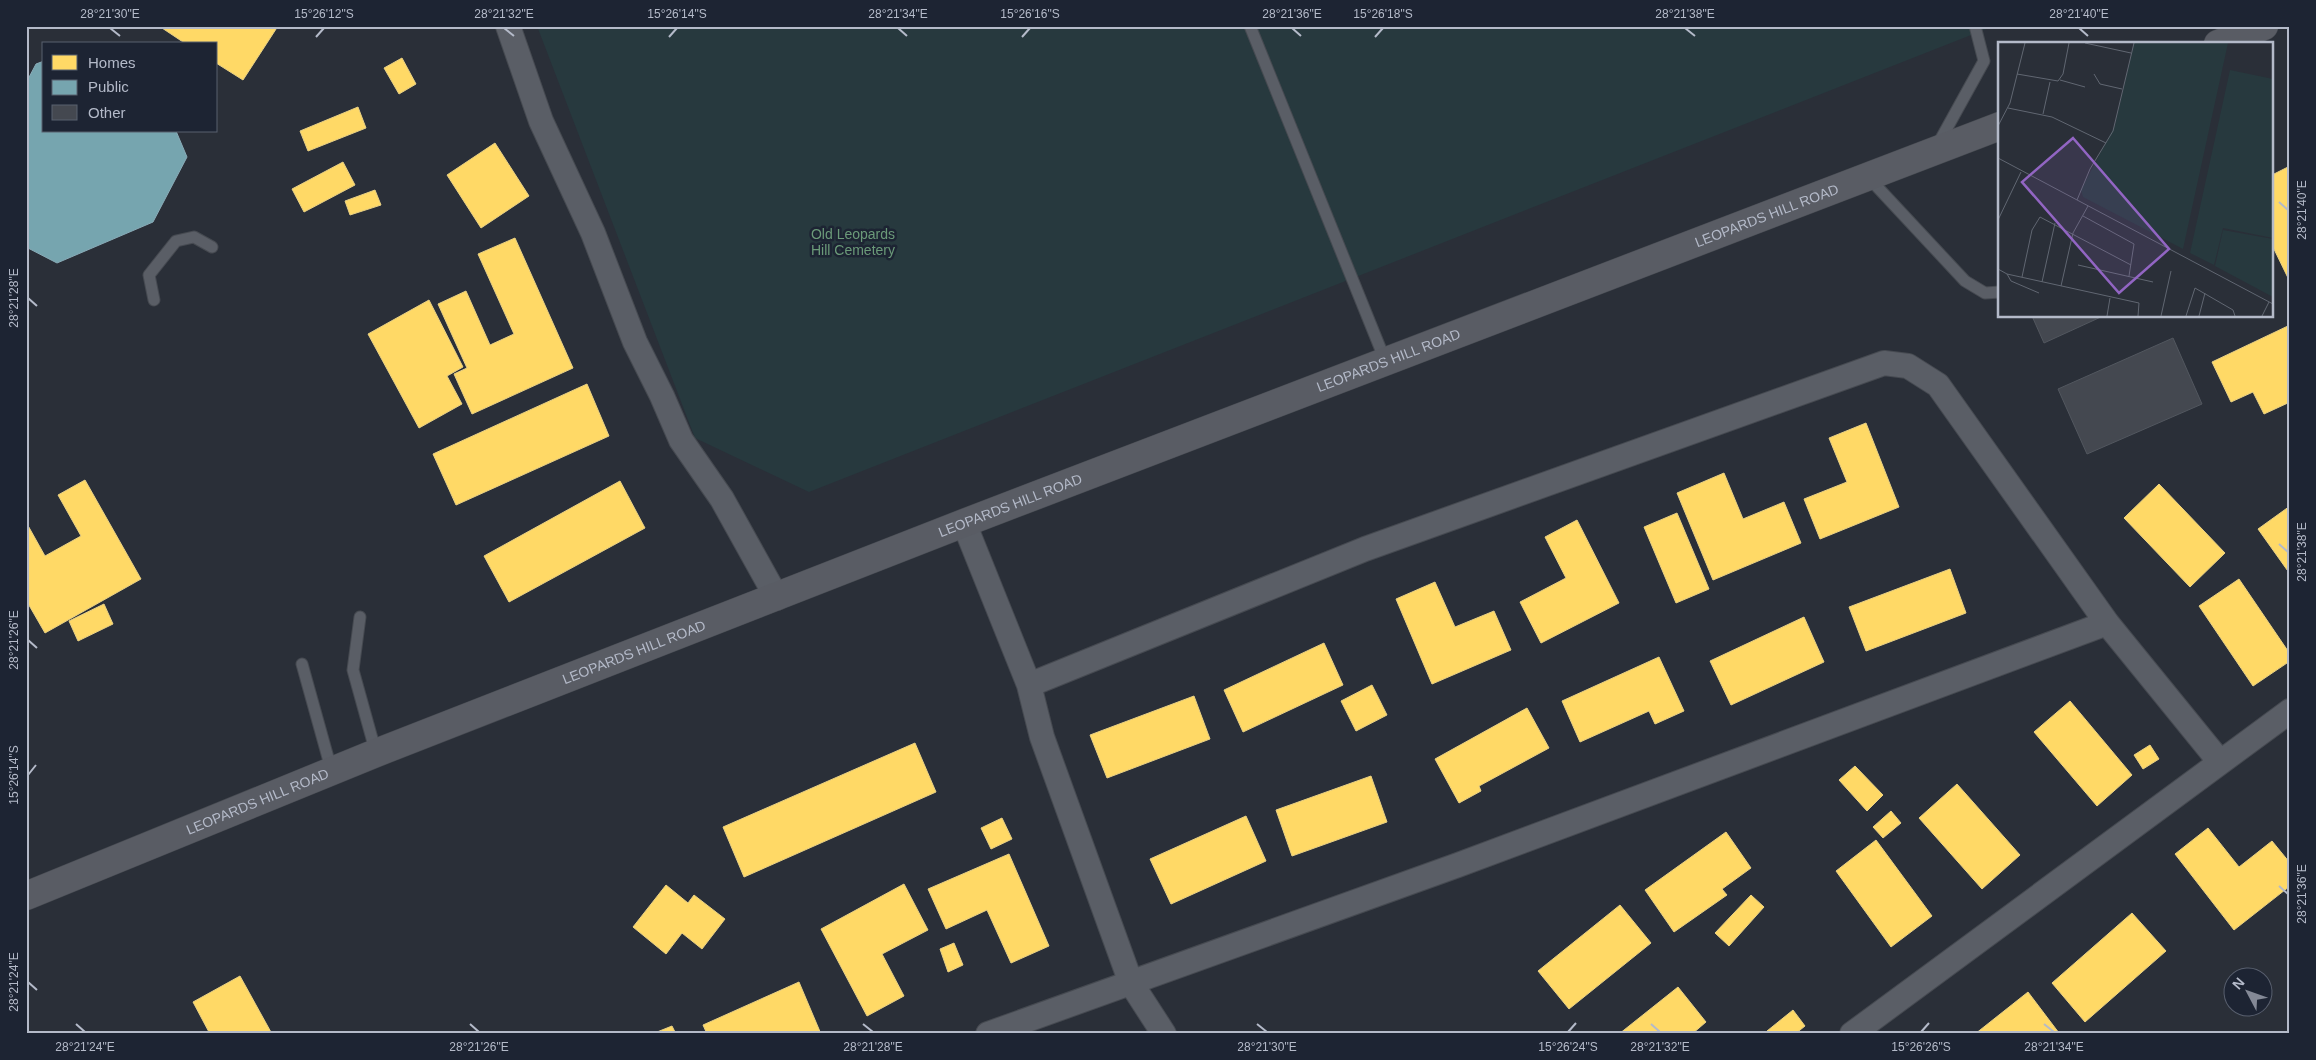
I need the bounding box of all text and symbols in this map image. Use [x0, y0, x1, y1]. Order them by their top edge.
text: 28°21'30"E [80, 7, 140, 21]
text: 15°26'12"S [294, 7, 354, 21]
text: 28°21'32"E [474, 7, 534, 21]
text: 15°26'14"S [647, 7, 707, 21]
text: 28°21'34"E [868, 7, 928, 21]
text: 15°26'16"S [1000, 7, 1060, 21]
text: 28°21'36"E [1262, 7, 1322, 21]
text: 15°26'18"S [1353, 7, 1413, 21]
text: 28°21'38"E [1655, 7, 1715, 21]
text: 28°21'40"E [2049, 7, 2109, 21]
legend [42, 42, 218, 132]
inset map [1998, 42, 2274, 318]
text: Homes [88, 54, 136, 71]
text: Public [88, 78, 129, 95]
text: Other [88, 104, 126, 121]
text: 28°21'40"E [2295, 180, 2309, 240]
street label: LEOPARDS HILL ROAD [1692, 181, 1841, 250]
park label: Old Leopards Hill Cemetery [811, 226, 895, 258]
text: 28°21'28"E [7, 268, 21, 328]
street label: LEOPARDS HILL ROAD [1314, 326, 1463, 395]
street label: LEOPARDS HILL ROAD [936, 470, 1084, 540]
text: 28°21'38"E [2295, 522, 2309, 582]
text: 28°21'26"E [7, 610, 21, 670]
street label: LEOPARDS HILL ROAD [560, 617, 708, 687]
text: 15°26'14"S [7, 745, 21, 805]
street label: LEOPARDS HILL ROAD [184, 765, 331, 838]
text: 28°21'36"E [2295, 864, 2309, 924]
text: 28°21'24"E [7, 952, 21, 1012]
north arrow [2224, 968, 2274, 1018]
text: N [2229, 974, 2248, 993]
text: 28°21'24"E [55, 1040, 115, 1054]
text: 28°21'26"E [449, 1040, 509, 1054]
text: 28°21'28"E [843, 1040, 903, 1054]
text: 28°21'30"E [1237, 1040, 1297, 1054]
text: 15°26'24"S [1538, 1040, 1598, 1054]
text: 28°21'32"E [1630, 1040, 1690, 1054]
text: 15°26'26"S [1891, 1040, 1951, 1054]
text: 28°21'34"E [2024, 1040, 2084, 1054]

